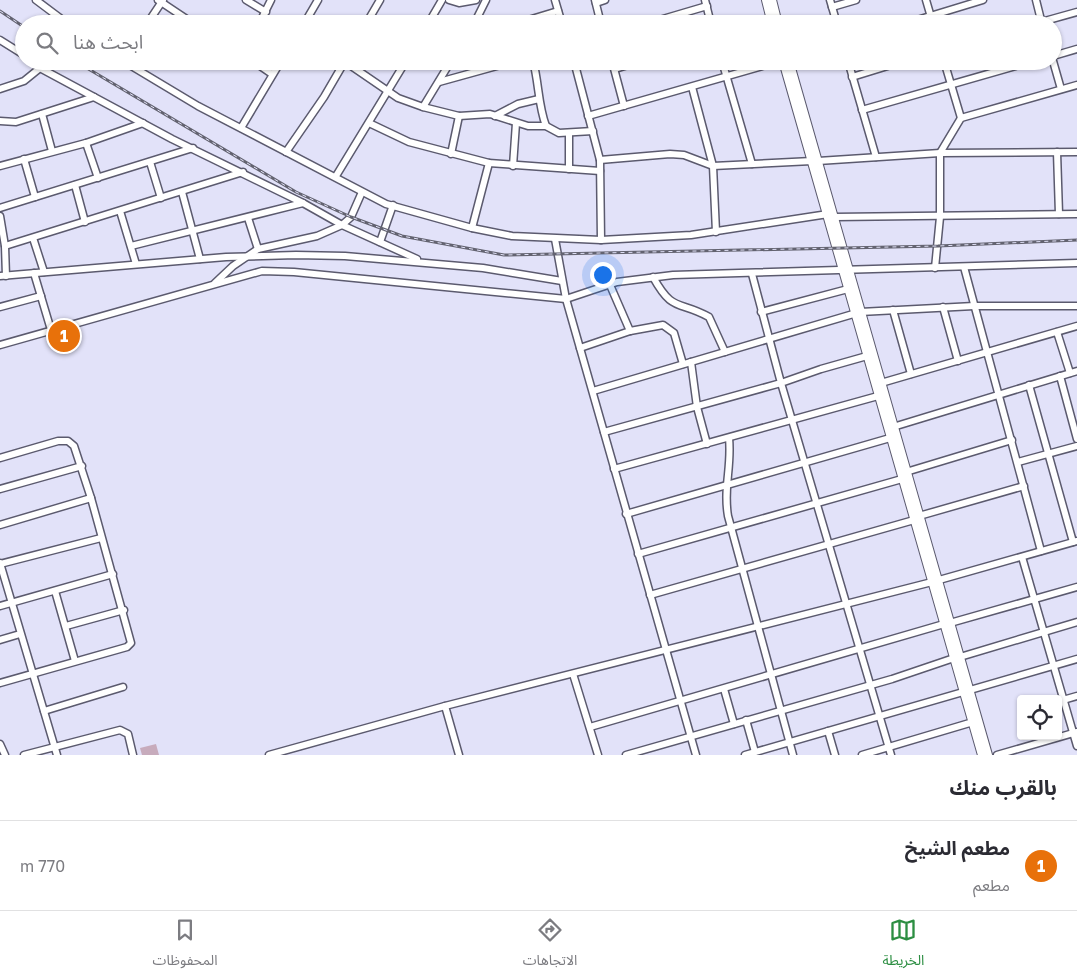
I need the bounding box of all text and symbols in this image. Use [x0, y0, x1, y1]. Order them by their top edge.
search box [15, 15, 1062, 70]
icon: search [33, 29, 61, 57]
text: ابحث هنا [73, 30, 143, 53]
your location [590, 262, 616, 288]
pin: 1 [48, 317, 80, 355]
map controls [1017, 695, 1062, 740]
button: locate [1017, 695, 1062, 740]
text: بالقرب منك [949, 774, 1057, 800]
text: مطعم الشيخ [905, 836, 1010, 859]
text: 770 m [20, 856, 65, 876]
text: 1 [1037, 856, 1045, 876]
text: مطعم [973, 875, 1010, 895]
tab: المحفوظات [153, 916, 218, 975]
tab: الاتجاهات [523, 916, 577, 975]
tab: الخريطة [882, 916, 924, 975]

